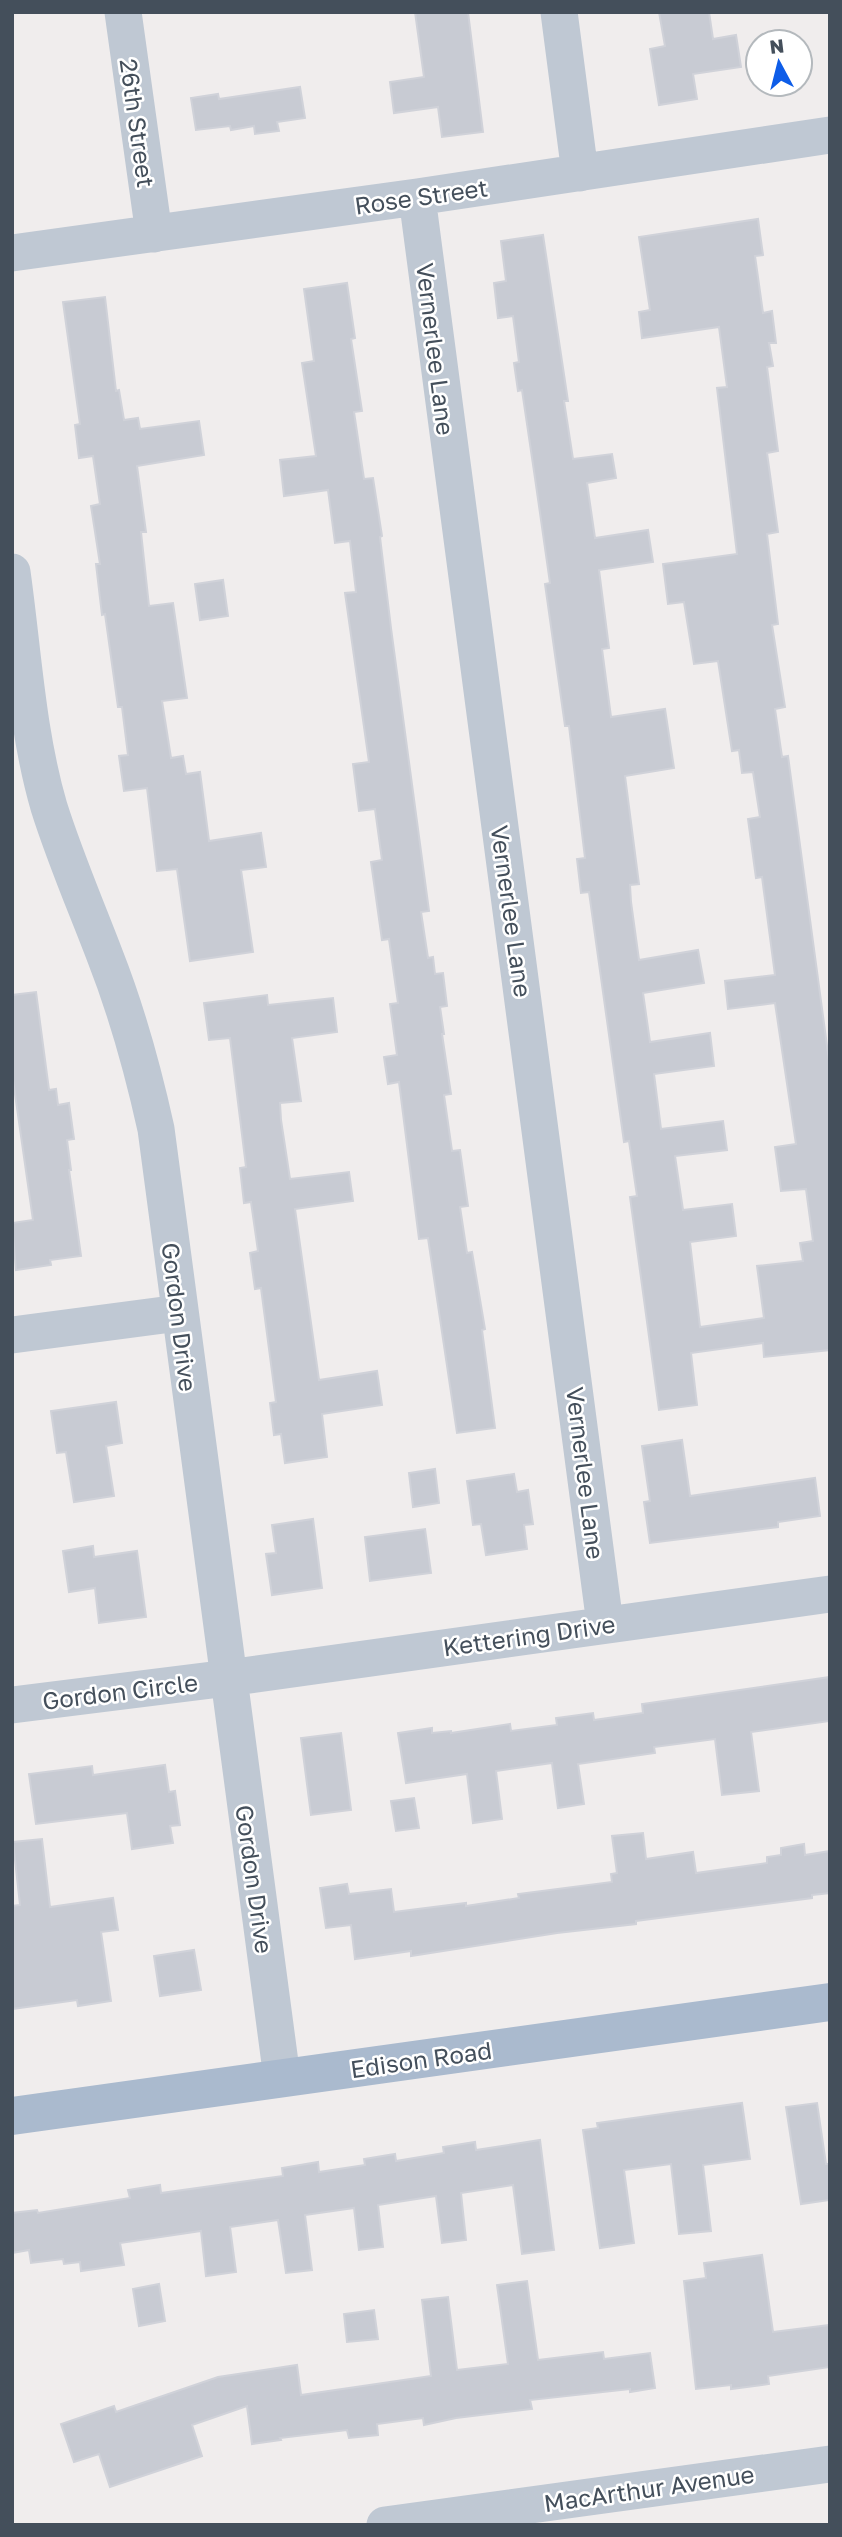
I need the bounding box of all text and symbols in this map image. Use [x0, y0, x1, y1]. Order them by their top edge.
north arrow [744, 28, 814, 98]
text: N [768, 33, 785, 58]
street label: 26th Street [115, 57, 161, 189]
street label: Rose Street [353, 172, 489, 220]
street label: Vernerlee Lane [411, 261, 461, 437]
street label: Vernerlee Lane [486, 823, 538, 999]
street label: Gordon Drive [156, 1241, 204, 1393]
street label: Vernerlee Lane [561, 1385, 611, 1561]
street label: Kettering Drive [441, 1609, 617, 1661]
street label: Gordon Circle [40, 1667, 200, 1715]
street label: Gordon Drive [230, 1803, 280, 1955]
street label: Edison Road [349, 2035, 493, 2083]
street label: MacArthur Avenue [542, 2459, 756, 2517]

